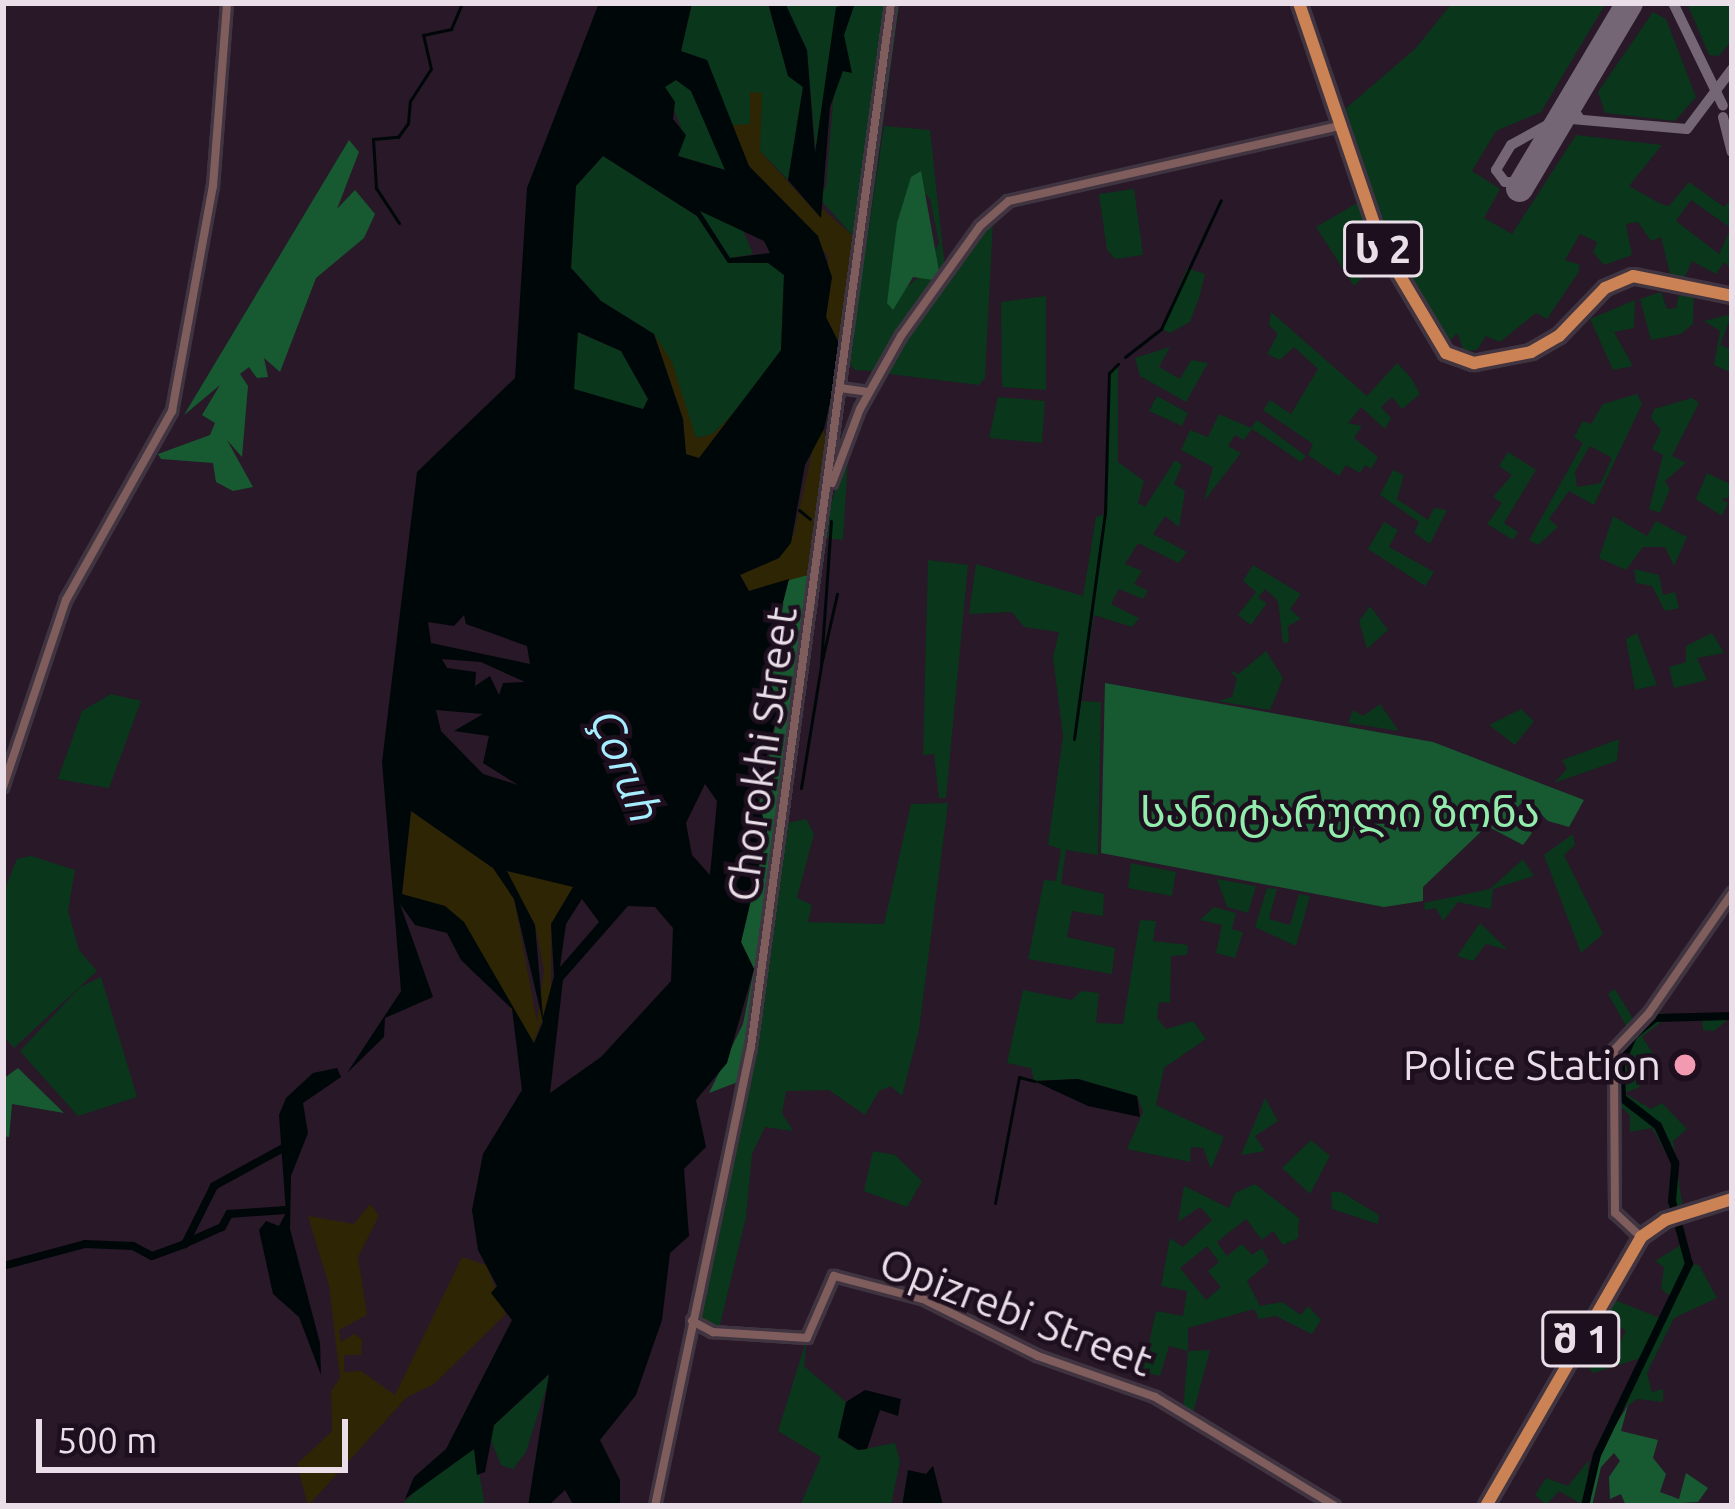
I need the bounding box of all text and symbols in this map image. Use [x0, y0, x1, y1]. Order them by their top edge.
road number: ს 2 [1341, 216, 1425, 282]
street label: Chorokhi Street [716, 603, 808, 905]
water label: Çoruh [579, 701, 673, 831]
park label: სანიტარული ზონა [1140, 787, 1540, 837]
place label: Police Station [1403, 1040, 1661, 1090]
marker: Police Station [1672, 1052, 1698, 1078]
street label: Opizrebi Street [873, 1237, 1159, 1387]
road number: შ 1 [1539, 1306, 1623, 1372]
scale bar [42, 1395, 354, 1469]
text: 500 m [57, 1419, 157, 1460]

